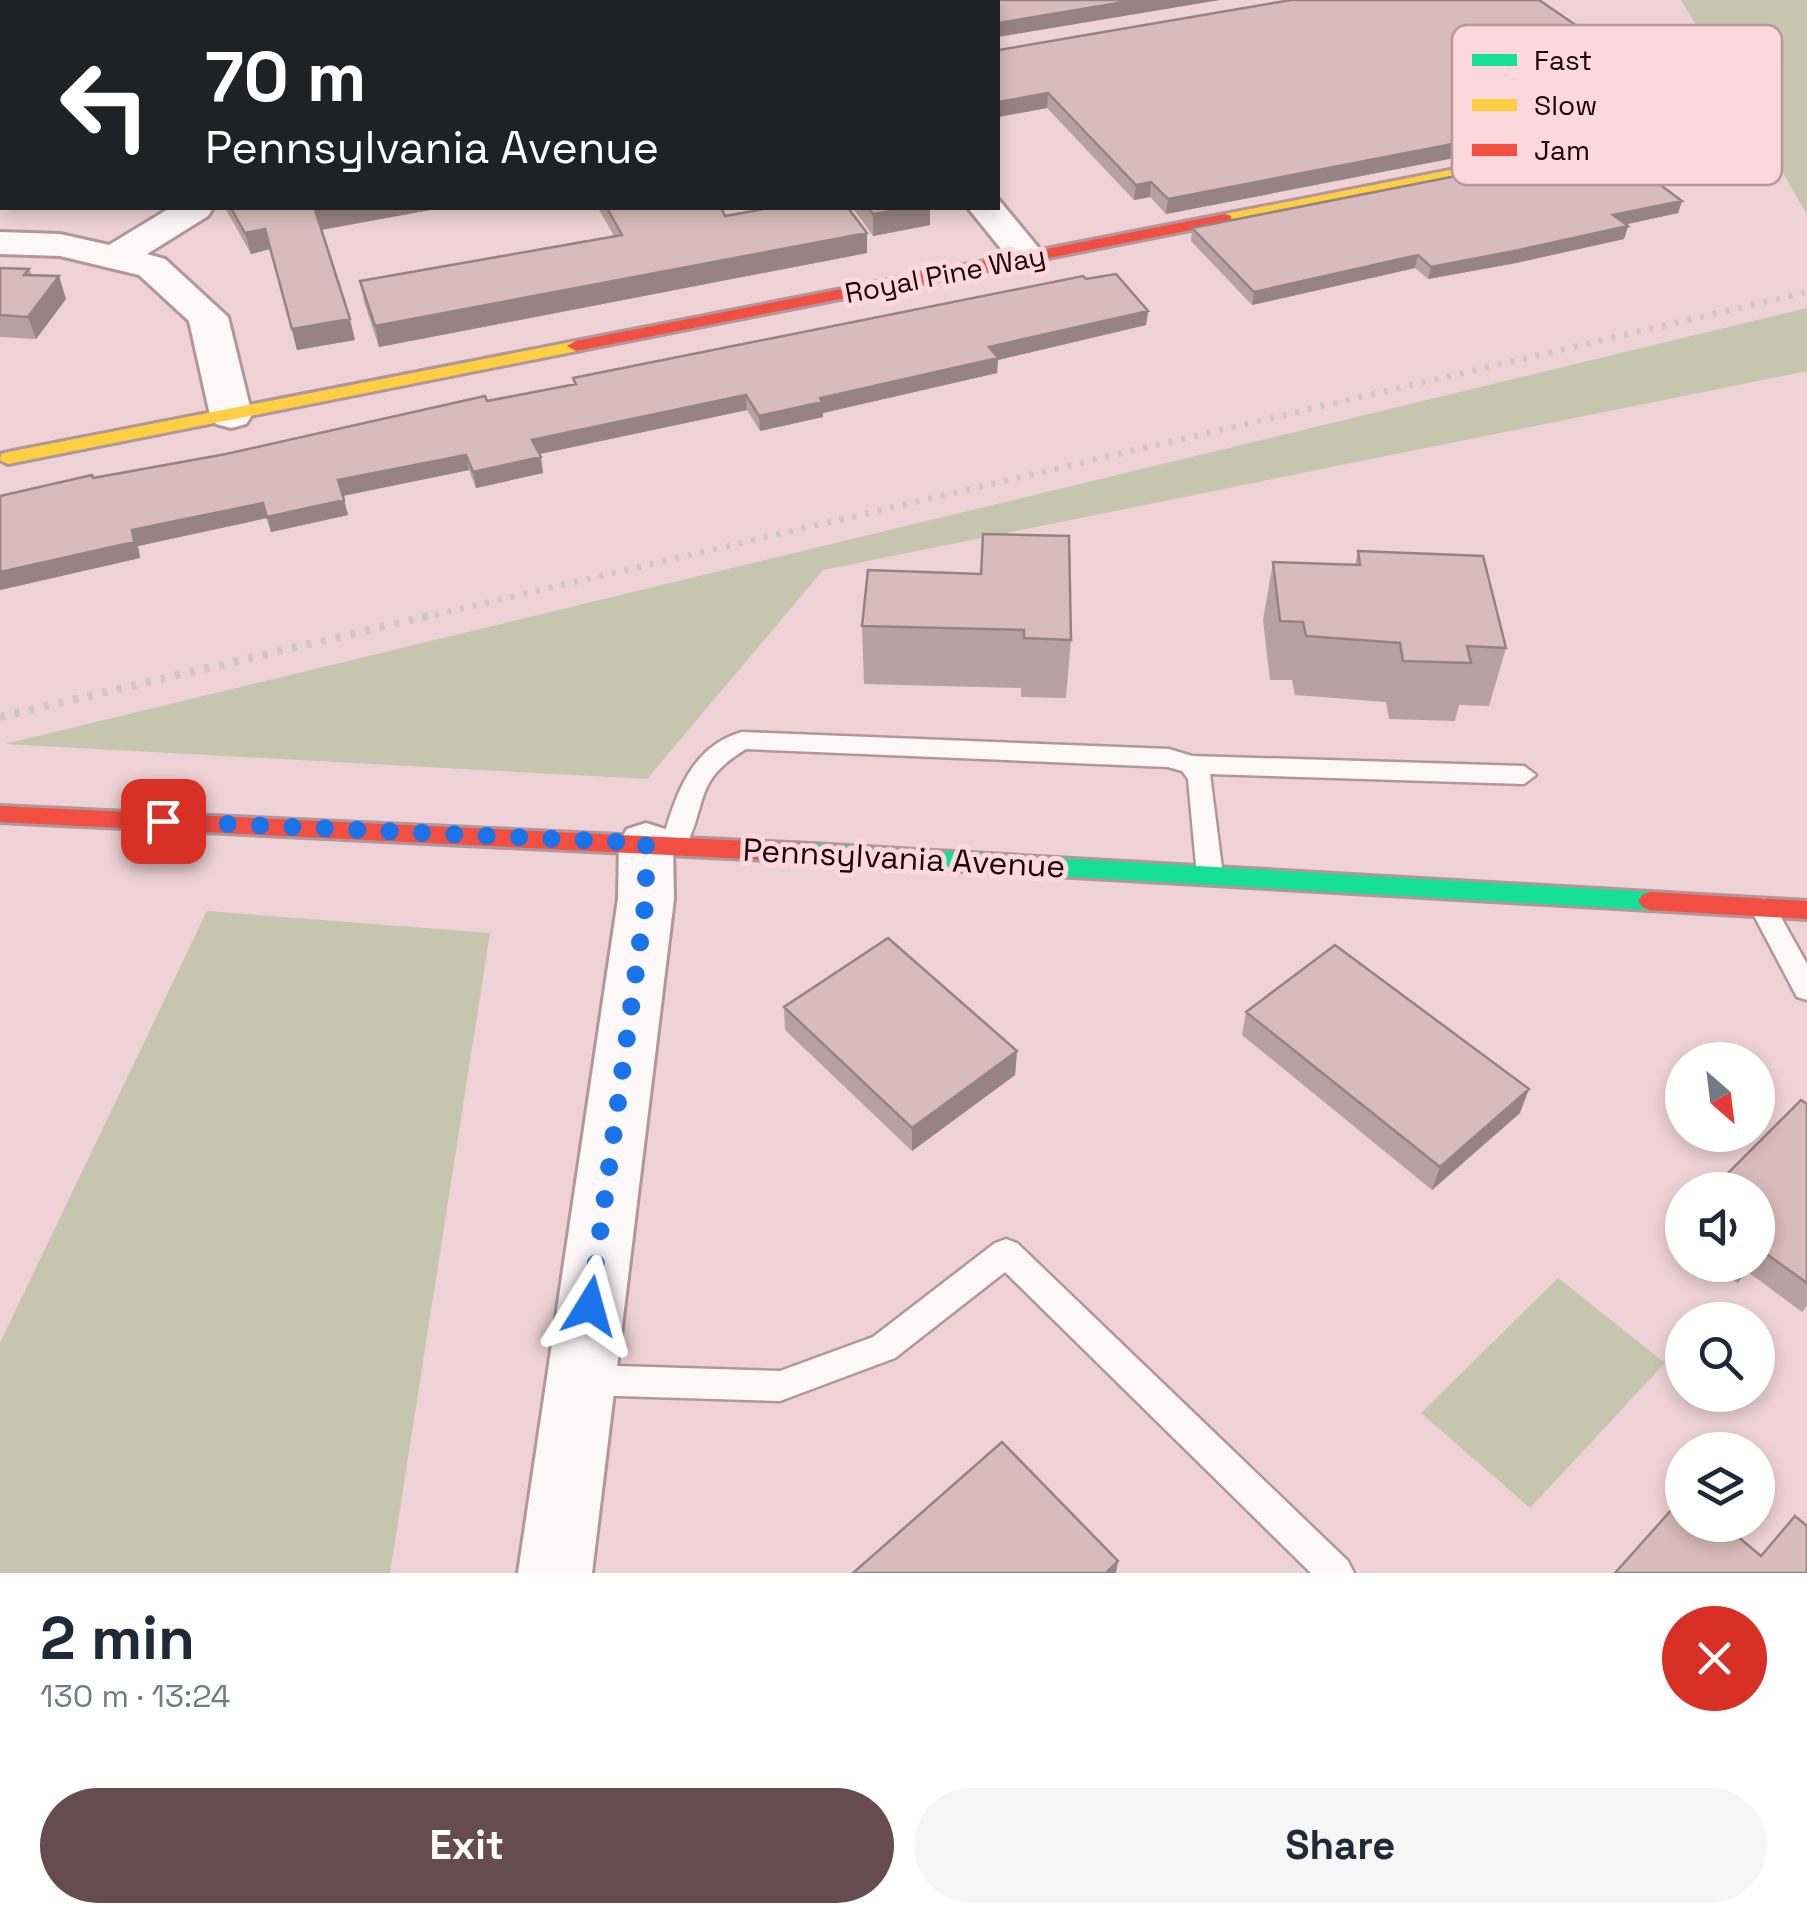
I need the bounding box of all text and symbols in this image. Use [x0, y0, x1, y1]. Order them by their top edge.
legend [1452, 25, 1782, 185]
text: 70 m [205, 32, 366, 121]
icon: left [40, 40, 170, 170]
text: Fast [1534, 42, 1592, 78]
text: Slow [1534, 87, 1597, 123]
text: Pennsylvania Avenue [205, 119, 659, 176]
text: Jam [1534, 132, 1590, 168]
street label: Royal Pine Way [842, 237, 1048, 311]
pin [121, 779, 206, 864]
icon: arrive [136, 794, 191, 849]
street label: Pennsylvania Avenue [742, 830, 1066, 886]
north arrow [1665, 1042, 1775, 1152]
map controls [1665, 1042, 1775, 1542]
button: sound [1665, 1172, 1775, 1282]
position arrow [538, 1254, 642, 1358]
button: search [1665, 1302, 1775, 1412]
button: layers [1665, 1432, 1775, 1542]
text: 2 min [40, 1600, 195, 1677]
button: close [1662, 1606, 1767, 1711]
text: 130 m · 13:24 [40, 1676, 231, 1716]
button: Exit [40, 1788, 894, 1903]
button: Share [914, 1788, 1767, 1903]

